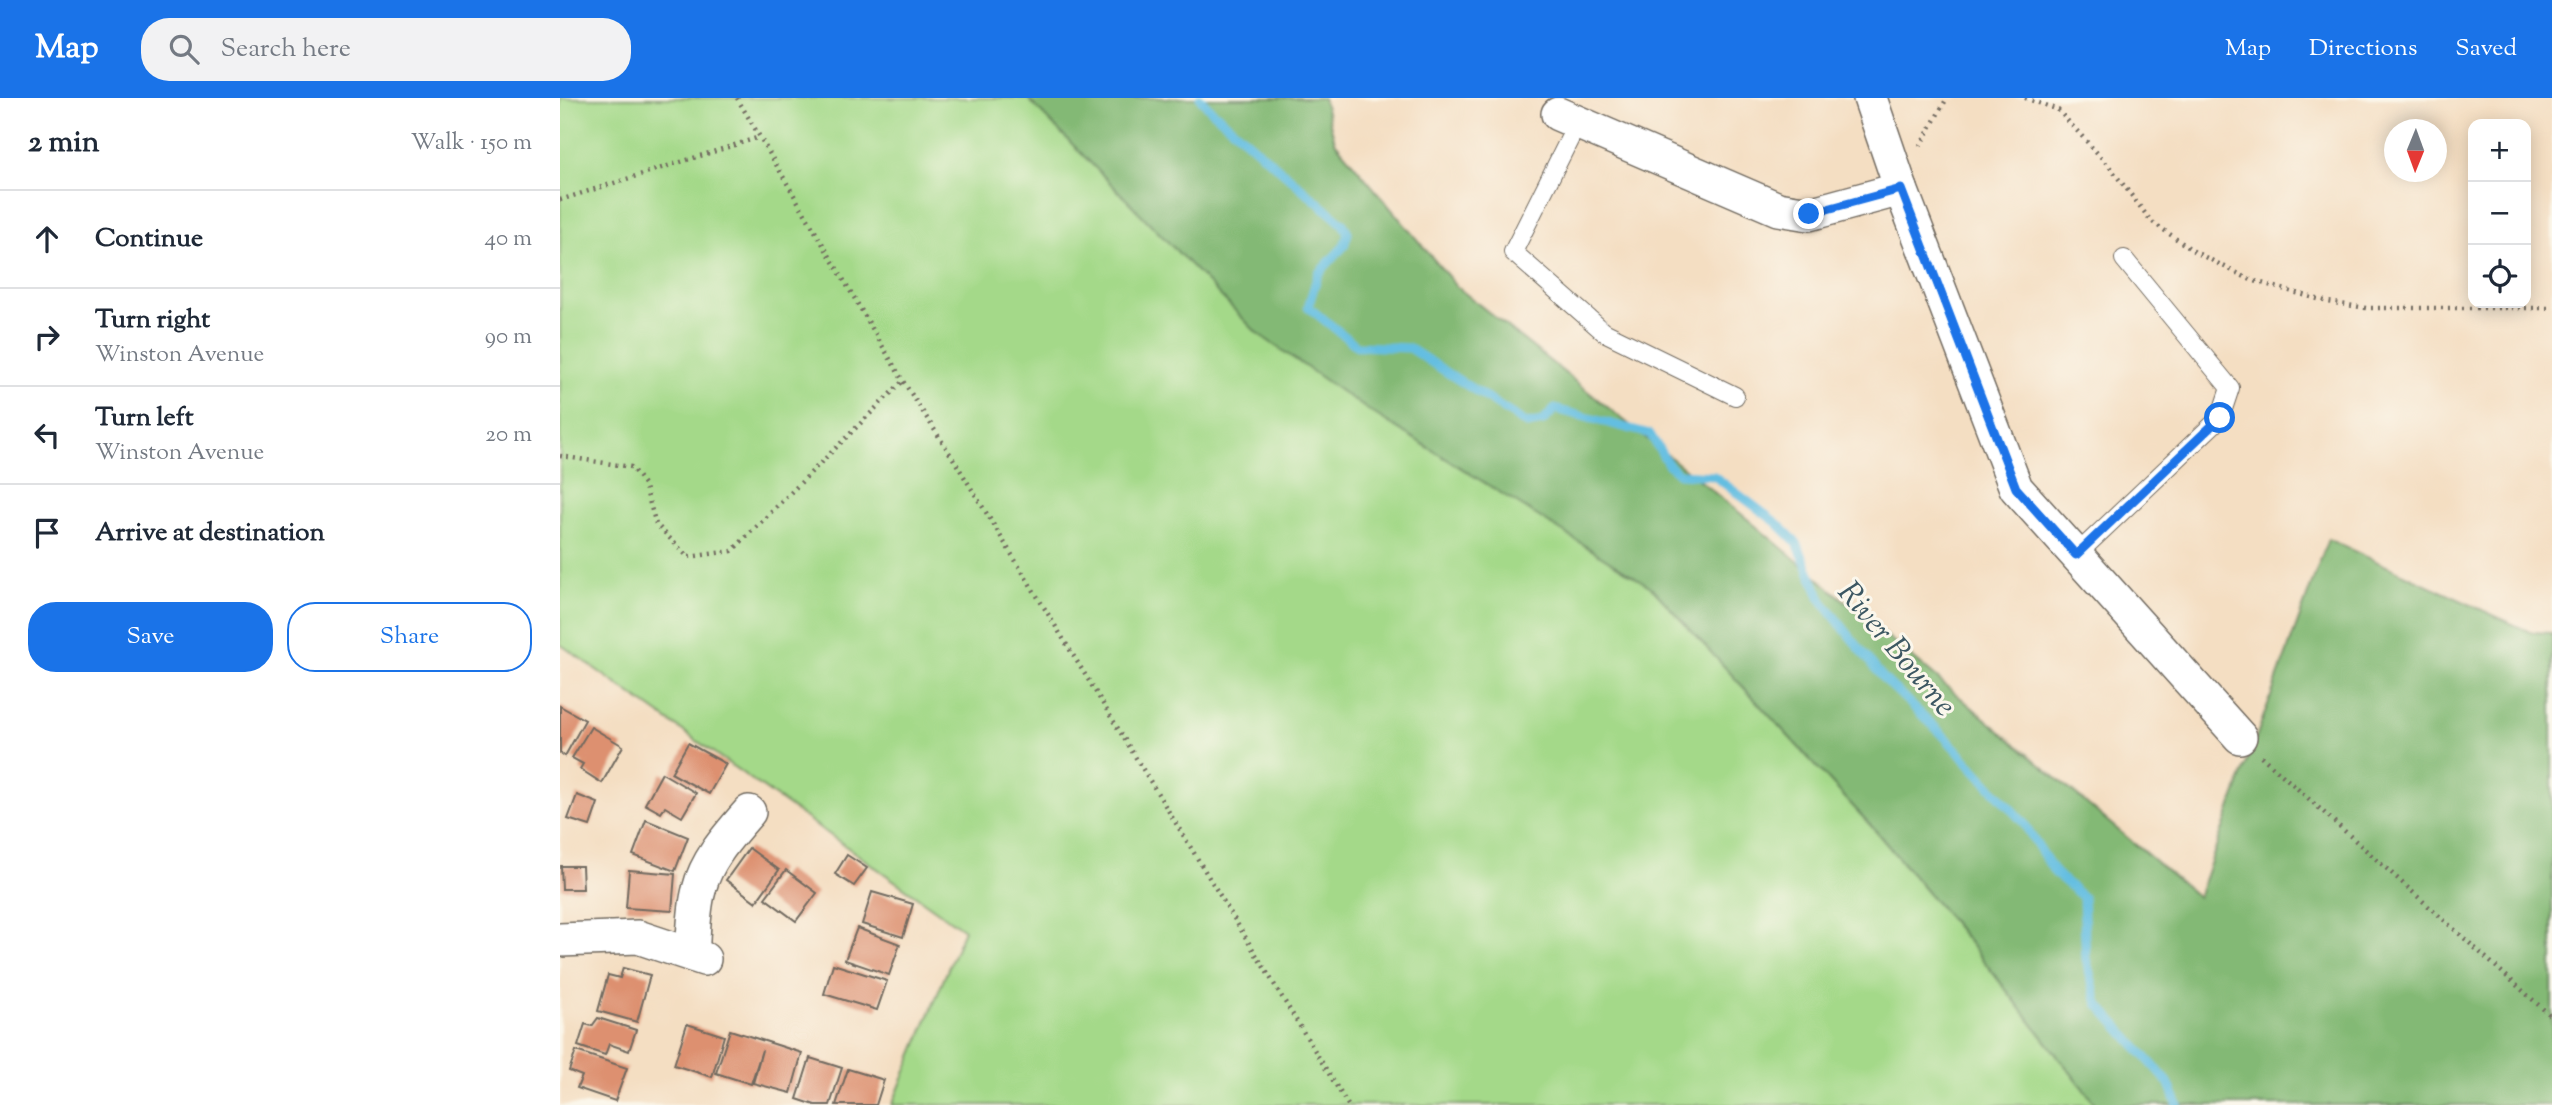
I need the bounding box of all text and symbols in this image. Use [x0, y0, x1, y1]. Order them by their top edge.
search box [141, 18, 631, 81]
text: Map [35, 25, 99, 73]
icon: search [165, 30, 203, 68]
text: Search here [221, 31, 351, 68]
text: Map [2225, 32, 2271, 66]
text: Directions [2309, 32, 2417, 66]
text: Saved [2455, 32, 2517, 66]
north arrow [2384, 119, 2447, 182]
map controls [2468, 119, 2531, 308]
button: + [2468, 119, 2531, 182]
text: 2 min [28, 122, 100, 165]
text: Walk · 150 m [411, 127, 532, 160]
button: − [2468, 182, 2531, 245]
route end [1793, 198, 1824, 229]
icon: ahead [28, 220, 66, 258]
text: Continue [95, 221, 203, 258]
text: 40 m [485, 223, 532, 256]
button: locate [2468, 245, 2531, 308]
text: Turn right [95, 302, 210, 339]
icon: right [28, 318, 66, 356]
text: 90 m [485, 321, 532, 354]
text: Winston Avenue [95, 339, 264, 372]
text: Turn left [95, 400, 194, 437]
route start [2204, 402, 2235, 433]
icon: left [28, 416, 66, 454]
text: 20 m [485, 419, 532, 452]
text: Winston Avenue [95, 437, 264, 470]
icon: arrive [28, 514, 66, 552]
text: Arrive at destination [95, 515, 325, 552]
water label: River Bourne [1825, 572, 1966, 728]
button: Save [28, 602, 273, 672]
button: Share [287, 602, 532, 672]

